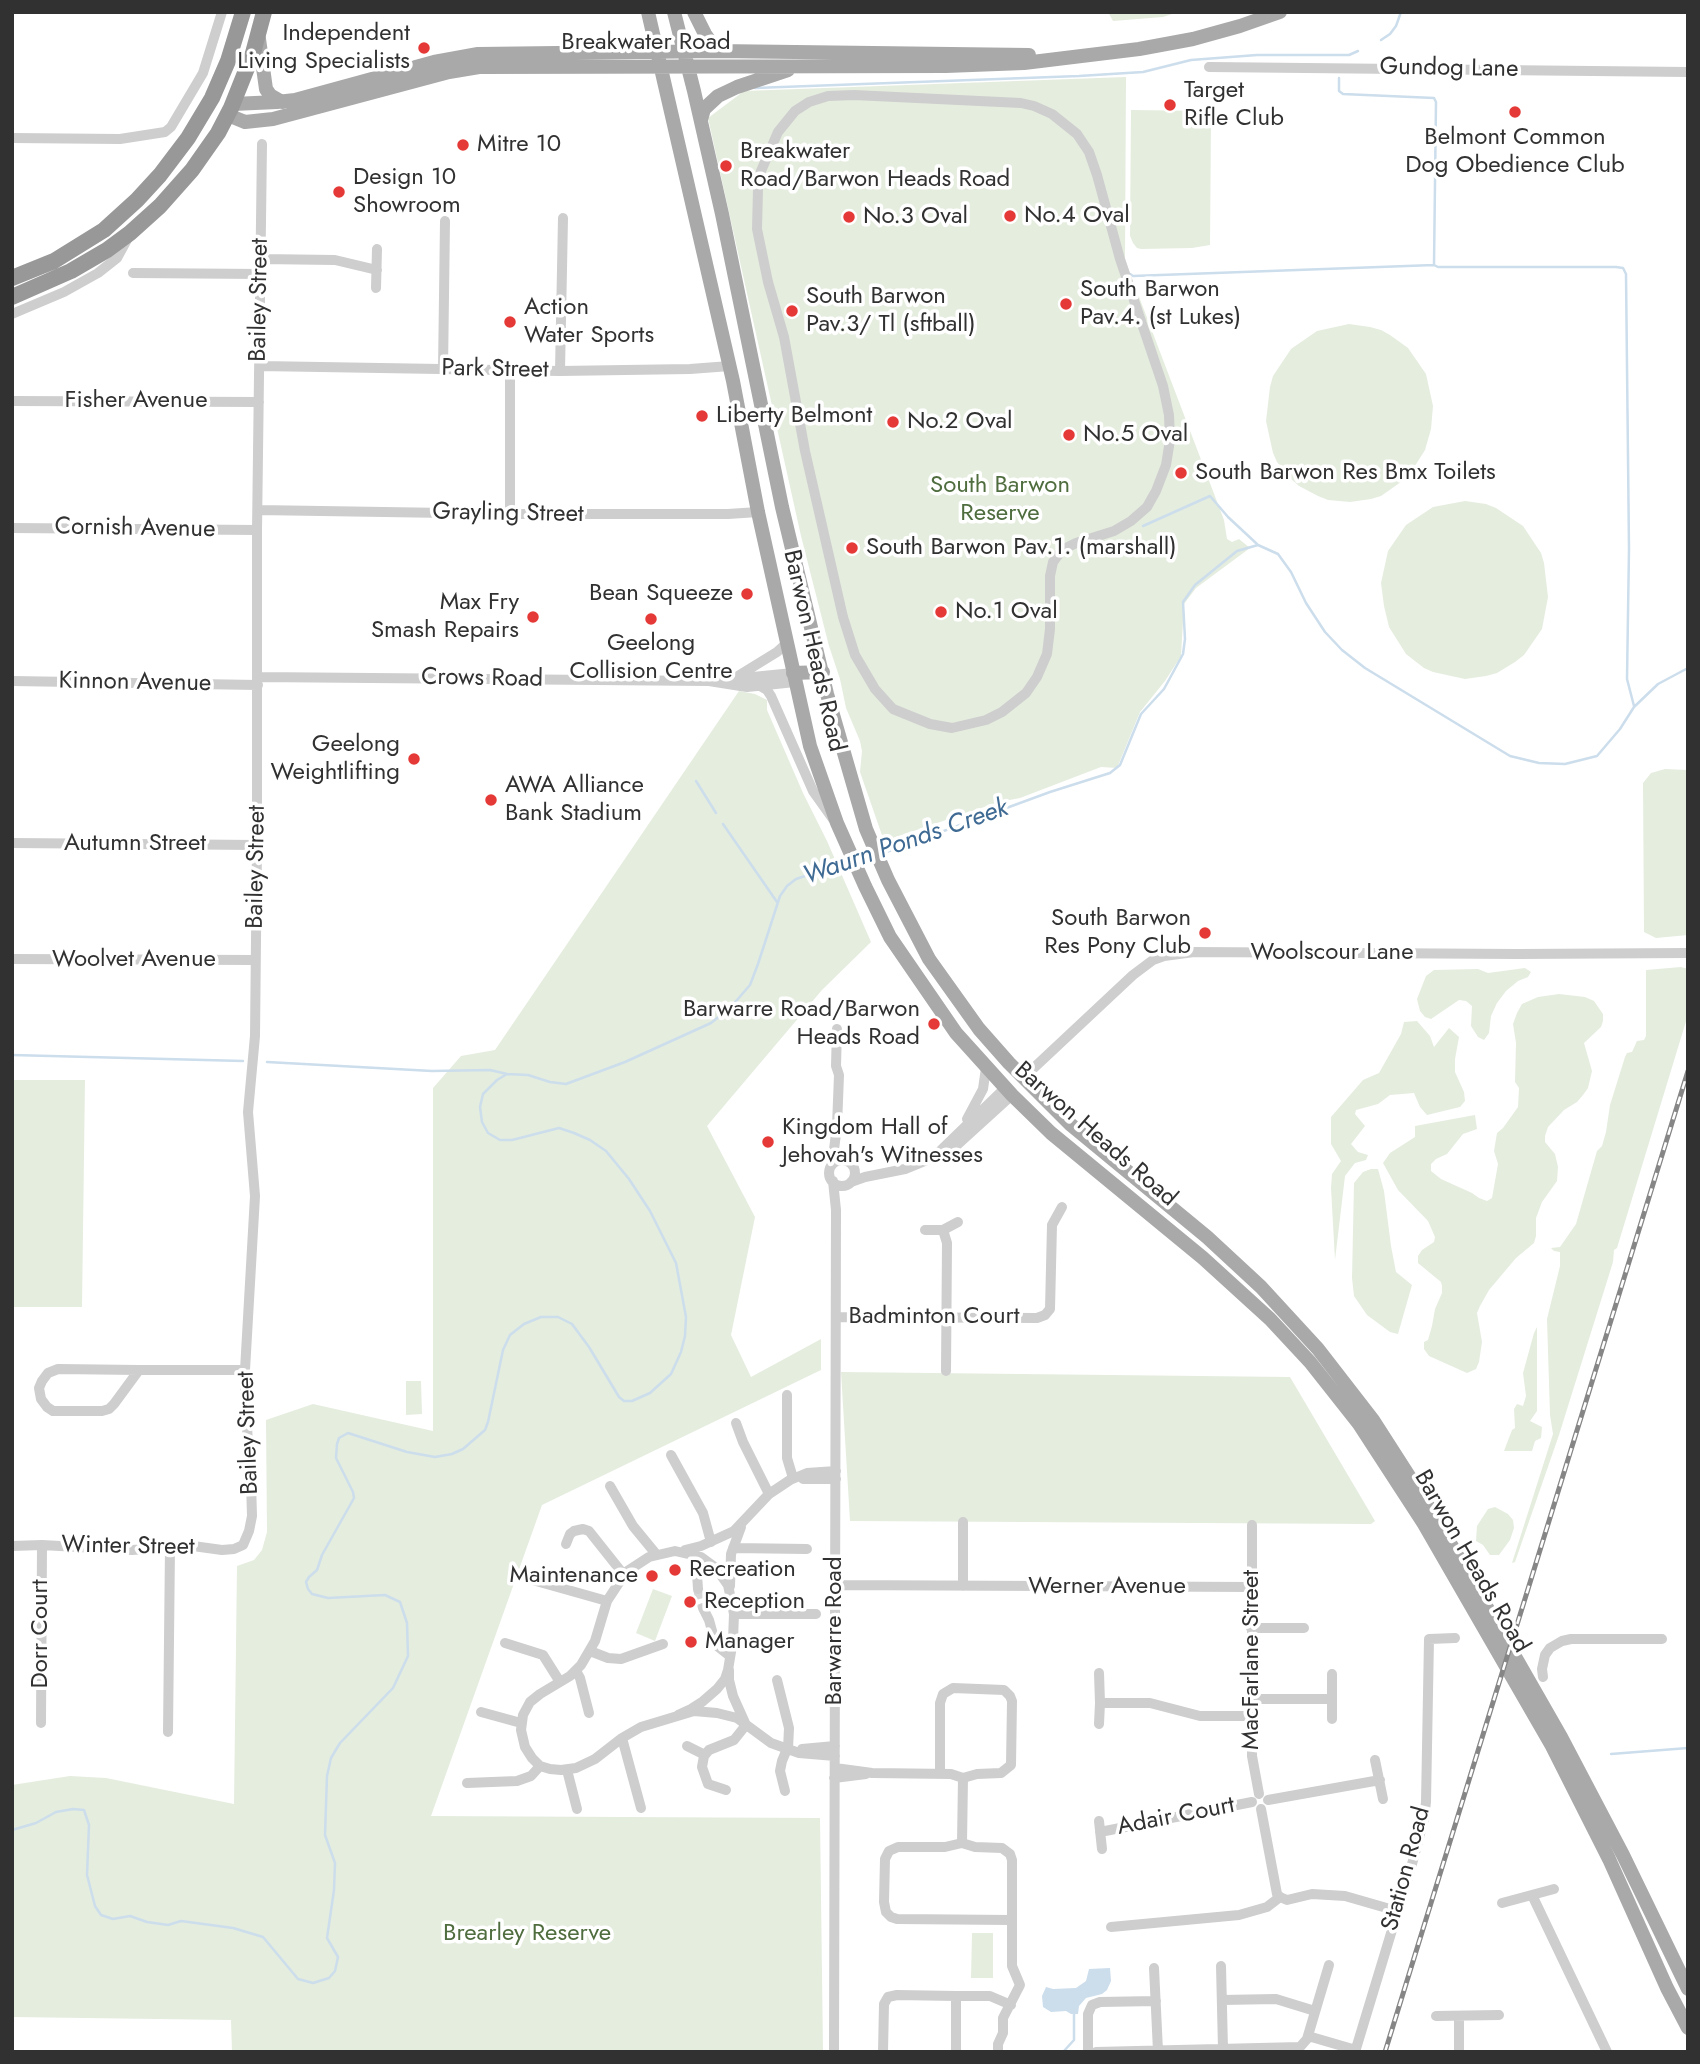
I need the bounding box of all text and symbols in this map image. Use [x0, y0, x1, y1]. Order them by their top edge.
place label: Independent Living Specialists [237, 20, 410, 76]
street label: Breakwater Road [561, 29, 731, 57]
marker: Independent Living Specialists [416, 40, 432, 56]
street label: Gundog Lane [1379, 53, 1519, 85]
place label: Target Rifle Club [1184, 77, 1284, 133]
marker: Target Rifle Club [1162, 97, 1178, 113]
marker: Belmont Common Dog Obedience Club [1507, 104, 1523, 120]
place label: Belmont Common Dog Obedience Club [1405, 124, 1625, 180]
place label: Mitre 10 [477, 131, 561, 159]
marker: Mitre 10 [455, 137, 471, 153]
place label: Breakwater Road/Barwon Heads Road [740, 138, 1010, 194]
marker: Breakwater Road/Barwon Heads Road [718, 158, 734, 174]
place label: Design 10 Showroom [353, 164, 461, 220]
marker: Design 10 Showroom [331, 184, 347, 200]
place label: No.4 Oval [1024, 202, 1130, 230]
place label: No.3 Oval [863, 203, 968, 231]
marker: No.4 Oval [1002, 208, 1018, 224]
marker: No.3 Oval [841, 209, 857, 225]
street label: Bailey Street [245, 238, 275, 362]
place label: South Barwon Pav.4. (st Lukes) [1080, 276, 1241, 332]
place label: South Barwon Pav.3/ Tl (sftball) [806, 283, 976, 339]
place label: Action Water Sports [524, 294, 654, 350]
marker: South Barwon Pav.4. (st Lukes) [1058, 296, 1074, 312]
marker: South Barwon Pav.3/ Tl (sftball) [784, 303, 800, 319]
marker: Action Water Sports [502, 314, 518, 330]
street label: Park Street [441, 355, 549, 385]
street label: Fisher Avenue [64, 387, 208, 415]
place label: Liberty Belmont [716, 402, 872, 430]
marker: Liberty Belmont [694, 408, 710, 424]
place label: No.2 Oval [907, 408, 1013, 436]
marker: No.2 Oval [885, 414, 901, 430]
place label: No.5 Oval [1083, 421, 1188, 449]
marker: No.5 Oval [1061, 427, 1077, 443]
place label: South Barwon Res Bmx Toilets [1195, 459, 1496, 487]
marker: South Barwon Res Bmx Toilets [1173, 465, 1189, 481]
park label: South Barwon Reserve [930, 472, 1070, 528]
street label: Grayling Street [432, 498, 584, 530]
street label: Cornish Avenue [54, 513, 216, 545]
place label: South Barwon Pav.1. (marshall) [866, 534, 1177, 562]
marker: South Barwon Pav.1. (marshall) [844, 540, 860, 556]
street label: Barwon Heads Road [776, 547, 850, 755]
place label: Bean Squeeze [589, 580, 733, 608]
marker: Bean Squeeze [739, 586, 755, 602]
place label: Max Fry Smash Repairs [371, 589, 519, 645]
place label: No.1 Oval [955, 598, 1058, 626]
marker: No.1 Oval [933, 604, 949, 620]
marker: Max Fry Smash Repairs [525, 609, 541, 625]
marker: Geelong Collision Centre [643, 611, 659, 627]
place label: Geelong Collision Centre [569, 630, 733, 686]
street label: Crows Road [421, 664, 543, 694]
street label: Kinnon Avenue [58, 667, 212, 699]
place label: Geelong Weightlifting [271, 731, 400, 787]
marker: Geelong Weightlifting [406, 751, 422, 767]
place label: AWA Alliance Bank Stadium [505, 772, 644, 828]
marker: AWA Alliance Bank Stadium [483, 792, 499, 808]
water label: Waurn Ponds Creek [799, 793, 1013, 893]
street label: Bailey Street [242, 805, 272, 929]
street label: Autumn Street [64, 830, 206, 858]
place label: South Barwon Res Pony Club [1044, 905, 1191, 961]
marker: South Barwon Res Pony Club [1197, 925, 1213, 941]
street label: Woolscour Lane [1250, 939, 1414, 967]
street label: Woolvet Avenue [52, 946, 216, 974]
place label: Barwarre Road/Barwon Heads Road [683, 996, 920, 1052]
marker: Barwarre Road/Barwon Heads Road [926, 1016, 942, 1032]
street label: Barwon Heads Road [1008, 1057, 1182, 1213]
place label: Kingdom Hall of Jehovah's Witnesses [782, 1114, 983, 1170]
marker: Kingdom Hall of Jehovah's Witnesses [760, 1134, 776, 1150]
street label: Badminton Court [849, 1303, 1019, 1331]
street label: Bailey Street [232, 1371, 266, 1495]
street label: Barwon Heads Road [1407, 1466, 1535, 1658]
street label: Winter Street [61, 1531, 195, 1563]
place label: Recreation [689, 1556, 796, 1584]
street label: Barwarre Road [821, 1556, 849, 1706]
place label: Maintenance [509, 1562, 638, 1590]
marker: Recreation [667, 1562, 683, 1578]
marker: Maintenance [644, 1568, 660, 1584]
street label: MacFarlane Street [1238, 1570, 1266, 1750]
street label: Werner Avenue [1028, 1573, 1186, 1601]
street label: Dorr Court [27, 1579, 55, 1689]
place label: Reception [704, 1588, 805, 1616]
marker: Reception [682, 1594, 698, 1610]
place label: Manager [705, 1628, 794, 1656]
marker: Manager [683, 1634, 699, 1650]
street label: Adair Court [1115, 1792, 1237, 1842]
street label: Station Road [1377, 1804, 1437, 1934]
park label: Brearley Reserve [443, 1920, 611, 1948]

